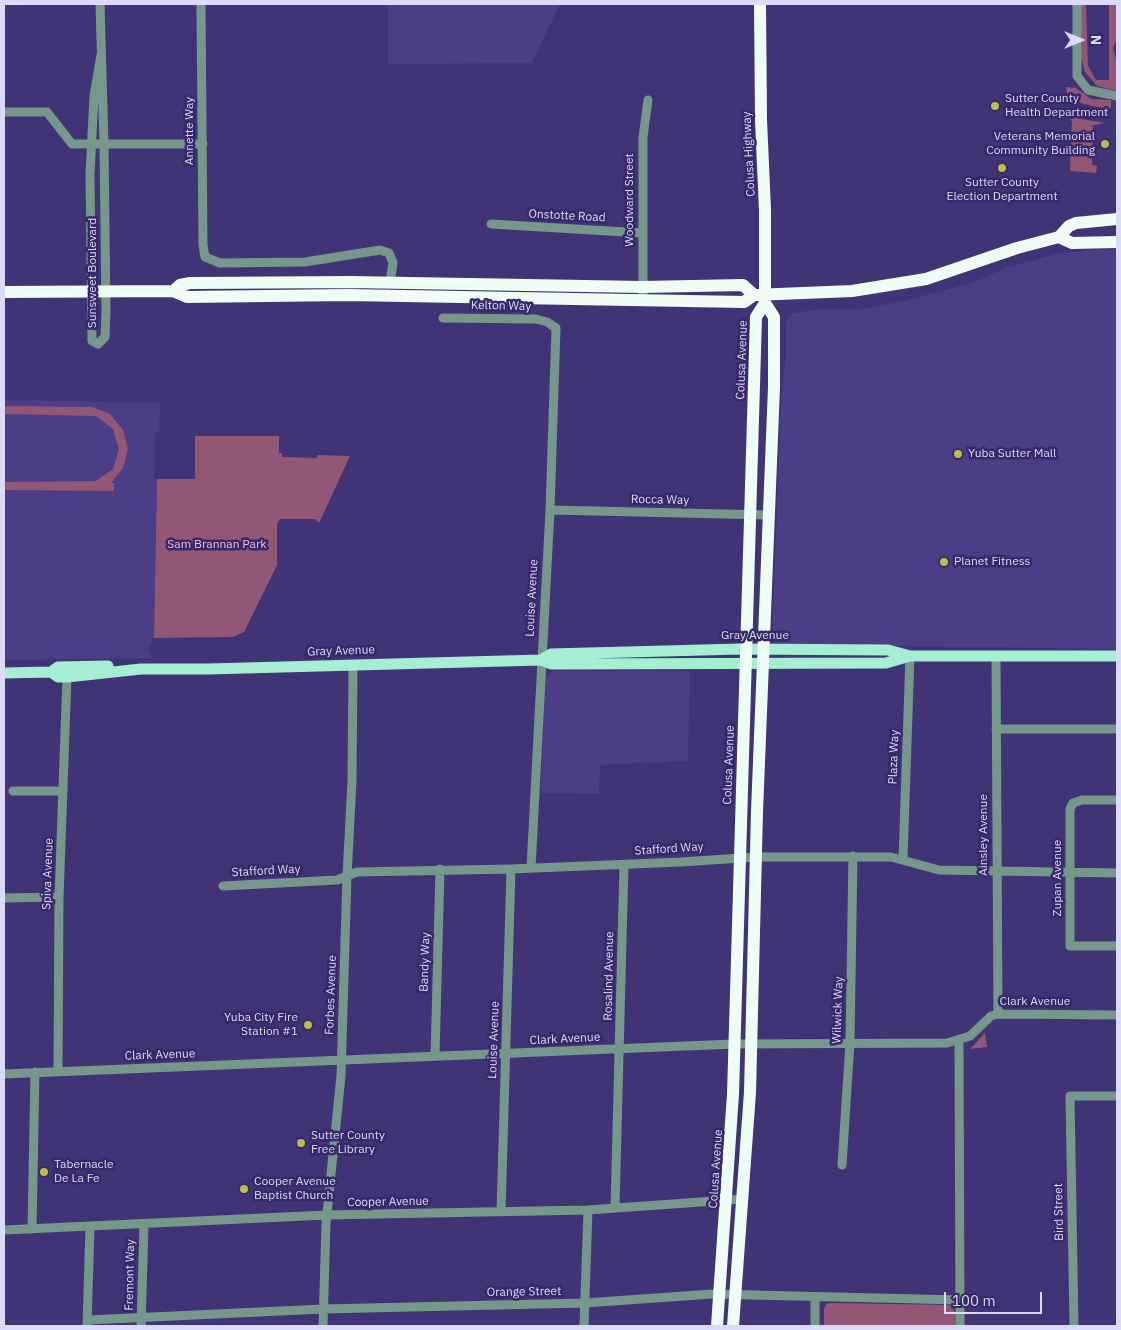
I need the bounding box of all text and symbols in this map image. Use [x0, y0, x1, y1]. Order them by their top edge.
north arrow [1056, 15, 1106, 65]
text: N [1087, 35, 1105, 45]
place label: Sutter County Health Department [1005, 92, 1108, 120]
street label: Annette Way [183, 97, 197, 165]
marker: Sutter County Health Department [989, 100, 1001, 112]
street label: Colusa Highway [740, 111, 758, 197]
place label: Veterans Memorial Community Building [986, 130, 1095, 158]
marker: Veterans Memorial Community Building [1099, 138, 1111, 150]
street label: Woodward Street [623, 153, 637, 247]
marker: Sutter County Election Department [996, 162, 1008, 174]
place label: Sutter County Election Department [946, 176, 1058, 204]
street label: Onstotte Road [528, 207, 606, 225]
street label: Sunsweet Boulevard [86, 218, 100, 328]
street label: Kelton Way [471, 298, 531, 314]
street label: Colusa Avenue [733, 320, 751, 400]
place label: Yuba Sutter Mall [968, 447, 1056, 461]
marker: Yuba Sutter Mall [952, 448, 964, 460]
street label: Rocca Way [631, 492, 689, 508]
park label: Sam Brannan Park [167, 538, 267, 552]
place label: Planet Fitness [954, 555, 1030, 569]
marker: Planet Fitness [938, 556, 950, 568]
street label: Louise Avenue [523, 559, 541, 637]
street label: Gray Avenue [721, 629, 789, 643]
street label: Gray Avenue [307, 643, 375, 659]
street label: Colusa Avenue [720, 725, 738, 805]
street label: Plaza Way [886, 729, 902, 785]
street label: Ainsley Avenue [977, 794, 991, 876]
street label: Spiva Avenue [40, 838, 56, 910]
street label: Stafford Way [634, 839, 704, 859]
street label: Zupan Avenue [1051, 840, 1065, 916]
street label: Stafford Way [231, 862, 301, 880]
street label: Rosalind Avenue [601, 931, 617, 1021]
street label: Bandy Way [417, 932, 433, 992]
street label: Forbes Avenue [322, 955, 340, 1035]
street label: Wilwick Way [830, 976, 846, 1044]
street label: Clark Avenue [1000, 995, 1070, 1009]
street label: Louise Avenue [485, 1001, 503, 1079]
place label: Yuba City Fire Station #1 [224, 1011, 298, 1039]
marker: Yuba City Fire Station #1 [302, 1019, 314, 1031]
street label: Clark Avenue [529, 1030, 601, 1048]
street label: Clark Avenue [124, 1047, 196, 1063]
place label: Sutter County Free Library [311, 1129, 385, 1157]
street label: Colusa Avenue [706, 1129, 726, 1209]
marker: Sutter County Free Library [295, 1137, 307, 1149]
place label: Tabernacle De La Fe [54, 1158, 113, 1186]
marker: Tabernacle De La Fe [38, 1166, 50, 1178]
place label: Cooper Avenue Baptist Church [254, 1175, 336, 1203]
marker: Cooper Avenue Baptist Church [238, 1183, 250, 1195]
street label: Bird Street [1051, 1183, 1067, 1241]
street label: Cooper Avenue [347, 1194, 429, 1210]
street label: Fremont Way [122, 1239, 138, 1311]
scale bar [946, 1282, 1044, 1314]
street label: Orange Street [487, 1284, 561, 1300]
text: 100 m [952, 1291, 996, 1310]

